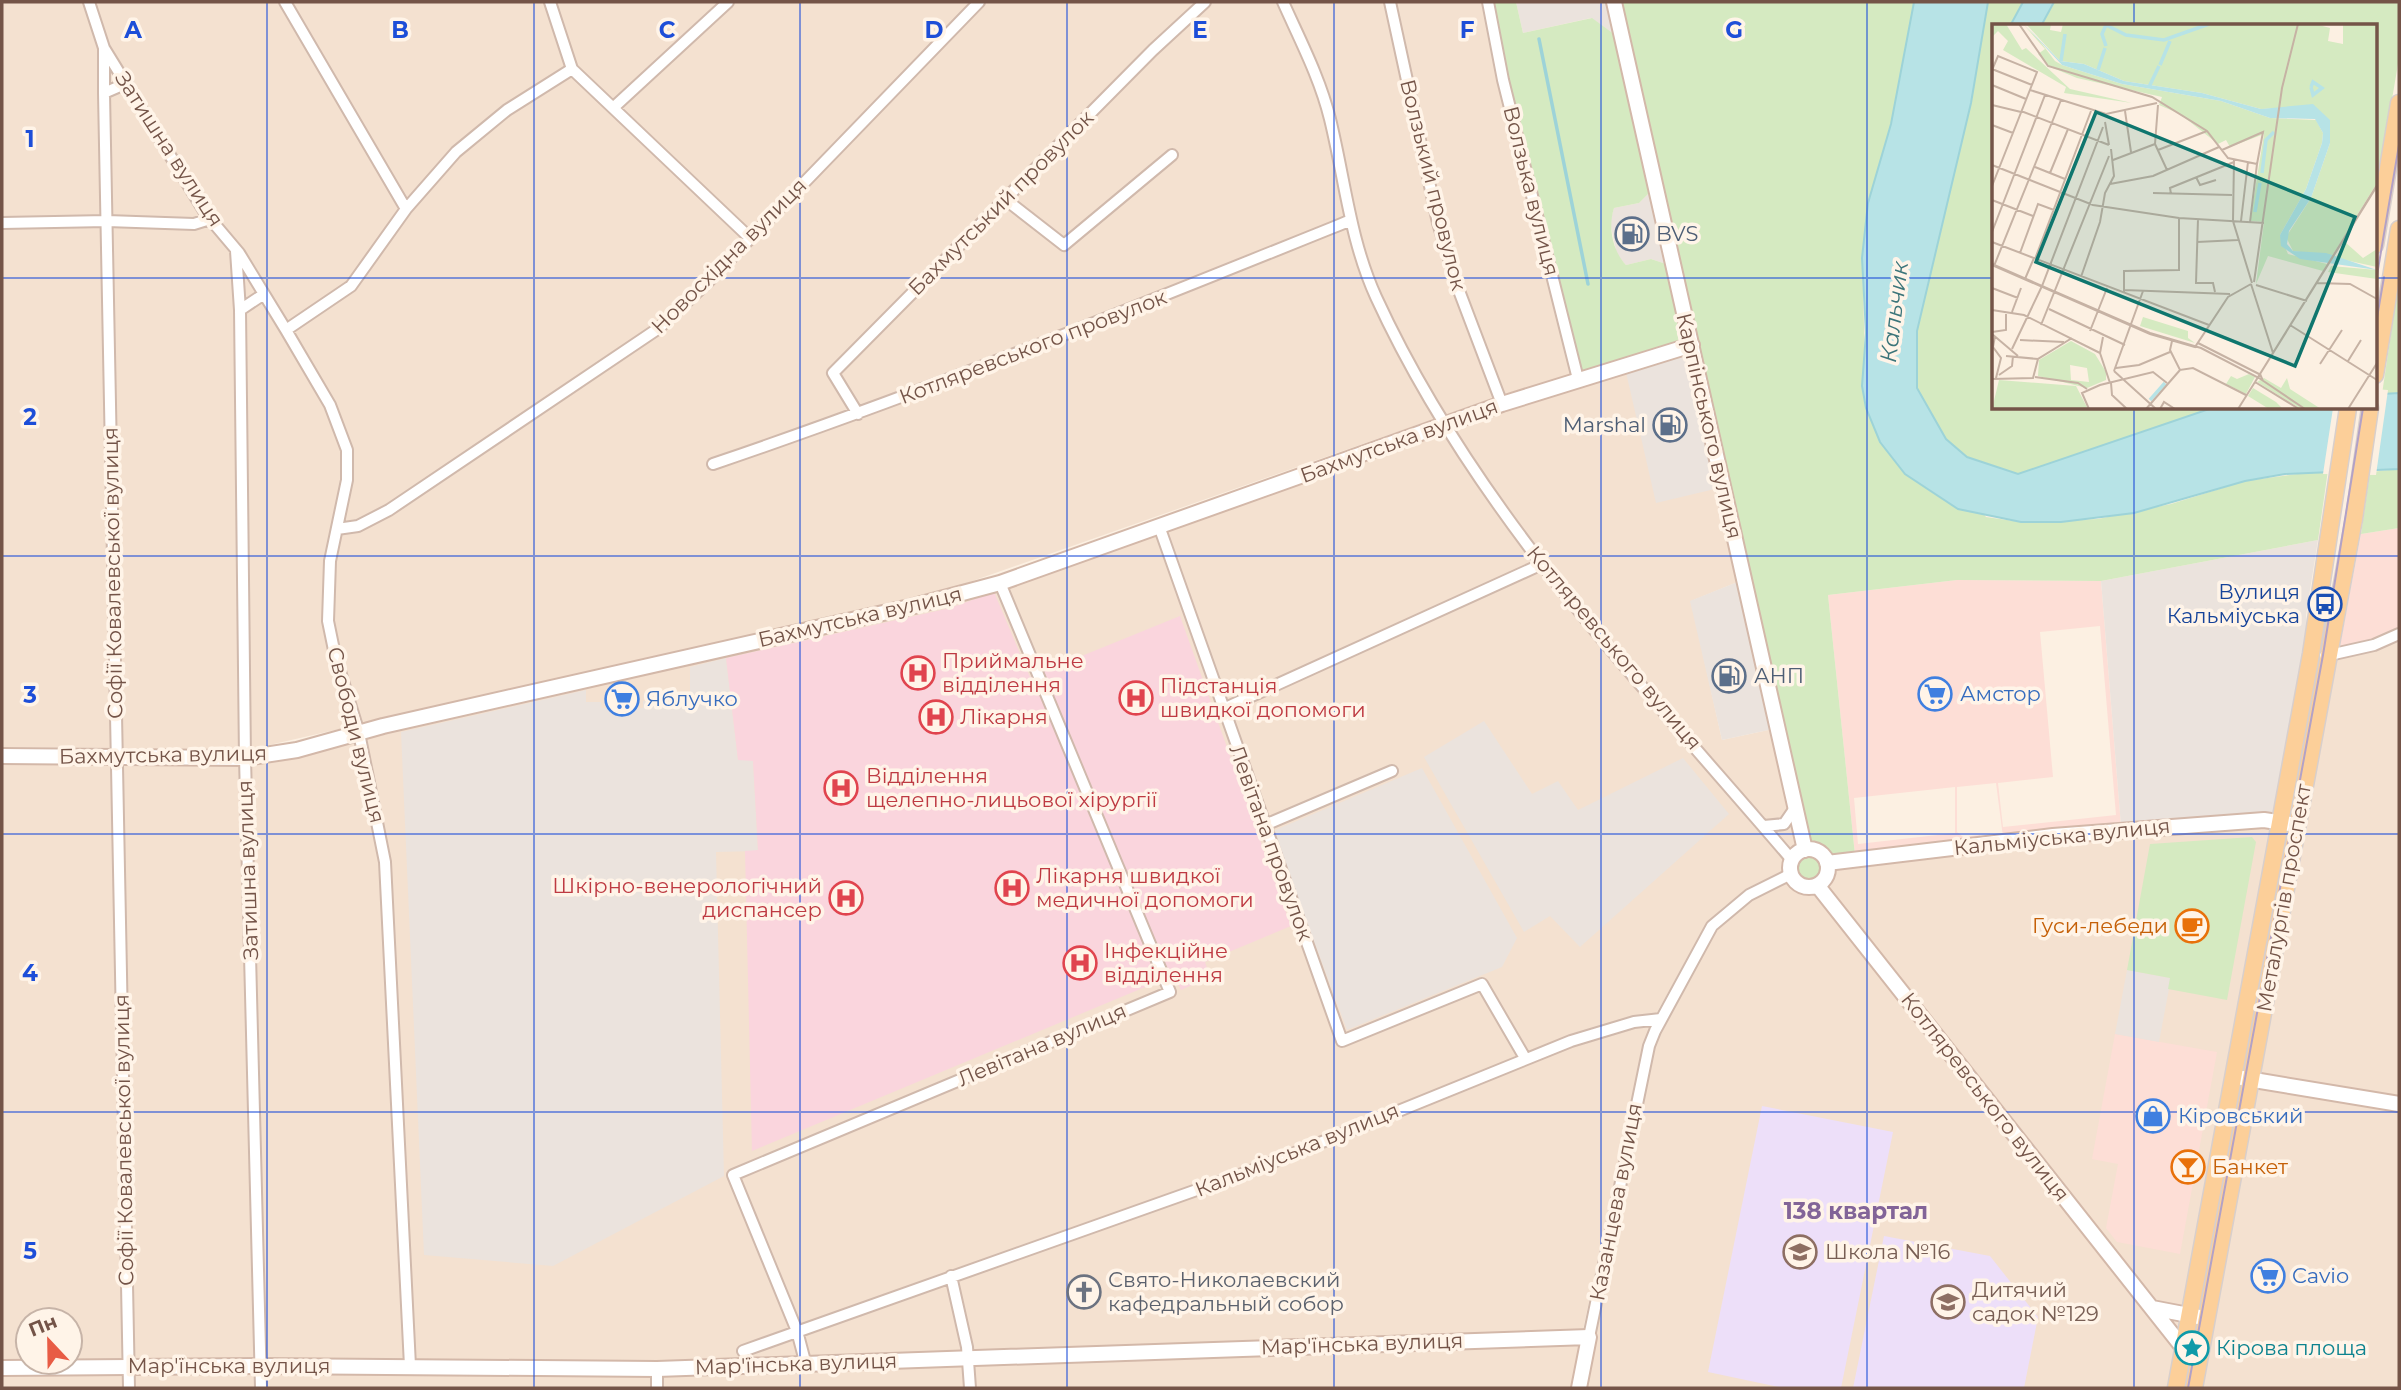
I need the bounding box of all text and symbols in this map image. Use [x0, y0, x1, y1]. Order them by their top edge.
text: A [123, 16, 142, 44]
text: B [391, 16, 409, 44]
text: C [659, 16, 676, 44]
text: D [925, 16, 944, 44]
text: E [1192, 16, 1208, 44]
text: F [1460, 16, 1475, 44]
text: G [1725, 16, 1743, 44]
inset map [1992, 24, 2376, 410]
street label: Затишна вулиця [110, 66, 229, 231]
street label: Волзький провулок [1395, 77, 1472, 293]
street label: Волзька вулиця [1498, 103, 1565, 278]
street label: Бахмутський провулок [903, 105, 1098, 300]
text: 1 [25, 125, 35, 153]
street label: Новосхідна вулиця [646, 173, 812, 339]
fuel station icon: BVS [1613, 215, 1651, 253]
place label: BVS [1656, 221, 1698, 246]
water label: Кальчик [1874, 259, 1914, 364]
street label: Котляревського провулок [896, 284, 1170, 409]
street label: Карпінського вулиця [1671, 310, 1748, 541]
street label: Бахмутська вулиця [1297, 393, 1501, 488]
text: 2 [23, 403, 37, 431]
fuel station icon: Marshal [1651, 406, 1689, 444]
place label: Marshal [1563, 412, 1646, 437]
street label: Софії Ковалевської вулиця [97, 427, 128, 719]
street label: Котляревського вулиця [1522, 541, 1707, 755]
place label: Вулиця Кальміуська [2167, 579, 2300, 628]
street label: Бахмутська вулиця [756, 581, 964, 652]
bus stop icon: Вулиця Кальміуська [2306, 585, 2344, 623]
street label: Свободи вулиця [322, 644, 390, 826]
place label: Приймальне відділення [942, 648, 1084, 697]
hospital icon: Приймальне відділення [899, 654, 937, 692]
fuel station icon: АНП [1710, 657, 1748, 695]
place label: АНП [1754, 663, 1804, 688]
place label: Підстанція швидкої допомоги [1160, 673, 1366, 722]
supermarket icon: Амстор [1916, 675, 1954, 713]
hospital icon: Підстанція швидкої допомоги [1117, 679, 1155, 717]
supermarket icon: Яблучко [603, 680, 641, 718]
text: 3 [22, 681, 37, 709]
place label: Амстор [1960, 681, 2041, 706]
place label: Яблучко [646, 686, 738, 711]
hospital icon: Лікарня [917, 698, 955, 736]
place label: Лікарня [960, 704, 1048, 729]
street label: Бахмутська вулиця [59, 740, 267, 769]
street label: Левітана провулок [1224, 741, 1319, 944]
place label: Відділення щелепно-лицьової хірургії [866, 763, 1157, 812]
hospital icon: Відділення щелепно-лицьової хірургії [822, 769, 860, 807]
street label: Затишна вулиця [232, 780, 263, 960]
street label: Металургів проспект [2251, 782, 2316, 1014]
street label: Кальміуська вулиця [1952, 813, 2171, 860]
place label: Лікарня швидкої медичної допомоги [1036, 863, 1254, 912]
hospital icon: Лікарня швидкої медичної допомоги [993, 869, 1031, 907]
place label: Шкірно-венерологічний диспансер [552, 873, 822, 922]
hospital icon: Шкірно-венерологічний диспансер [827, 879, 865, 917]
cafe icon: Гуси-лебеди [2173, 907, 2211, 945]
place label: Гуси-лебеди [2032, 913, 2168, 938]
place label: Інфекційне відділення [1104, 938, 1228, 987]
hospital icon: Інфекційне відділення [1061, 944, 1099, 982]
text: 4 [22, 959, 38, 987]
street label: Котляревського вулиця [1896, 987, 2075, 1206]
street label: Софії Ковалевської вулиця [108, 994, 139, 1286]
street label: Левітана вулиця [954, 998, 1130, 1091]
street label: Кальміуська вулиця [1191, 1097, 1402, 1202]
shop icon: Кіровський [2134, 1097, 2172, 1135]
street label: Казанцева вулиця [1584, 1101, 1647, 1303]
place label: Кіровський [2178, 1103, 2304, 1128]
bar icon: Банкет [2169, 1148, 2207, 1186]
place label: Банкет [2212, 1154, 2288, 1179]
district label: 138 квартал [1784, 1197, 1928, 1225]
school or university icon: Школа №16 [1781, 1233, 1819, 1271]
text: 5 [23, 1237, 37, 1265]
place label: Школа №16 [1825, 1239, 1950, 1264]
supermarket icon: Cavio [2249, 1257, 2287, 1295]
place label: Cavio [2292, 1263, 2349, 1288]
place label: Свято-Николаевский кафедральный собор [1108, 1267, 1344, 1316]
church icon: Свято-Николаевский кафедральный собор [1065, 1273, 1103, 1311]
place label: Дитячий садок №129 [1972, 1277, 2099, 1326]
school or university icon: Дитячий садок №129 [1929, 1283, 1967, 1321]
north arrow [14, 1306, 84, 1376]
text: Пн [25, 1310, 60, 1342]
street label: Мар'їнська вулиця [1260, 1327, 1464, 1360]
place icon: Кірова площа [2173, 1329, 2211, 1367]
place label: Кірова площа [2216, 1335, 2367, 1360]
street label: Мар'їнська вулиця [694, 1347, 898, 1380]
street label: Мар'їнська вулиця [128, 1353, 330, 1378]

